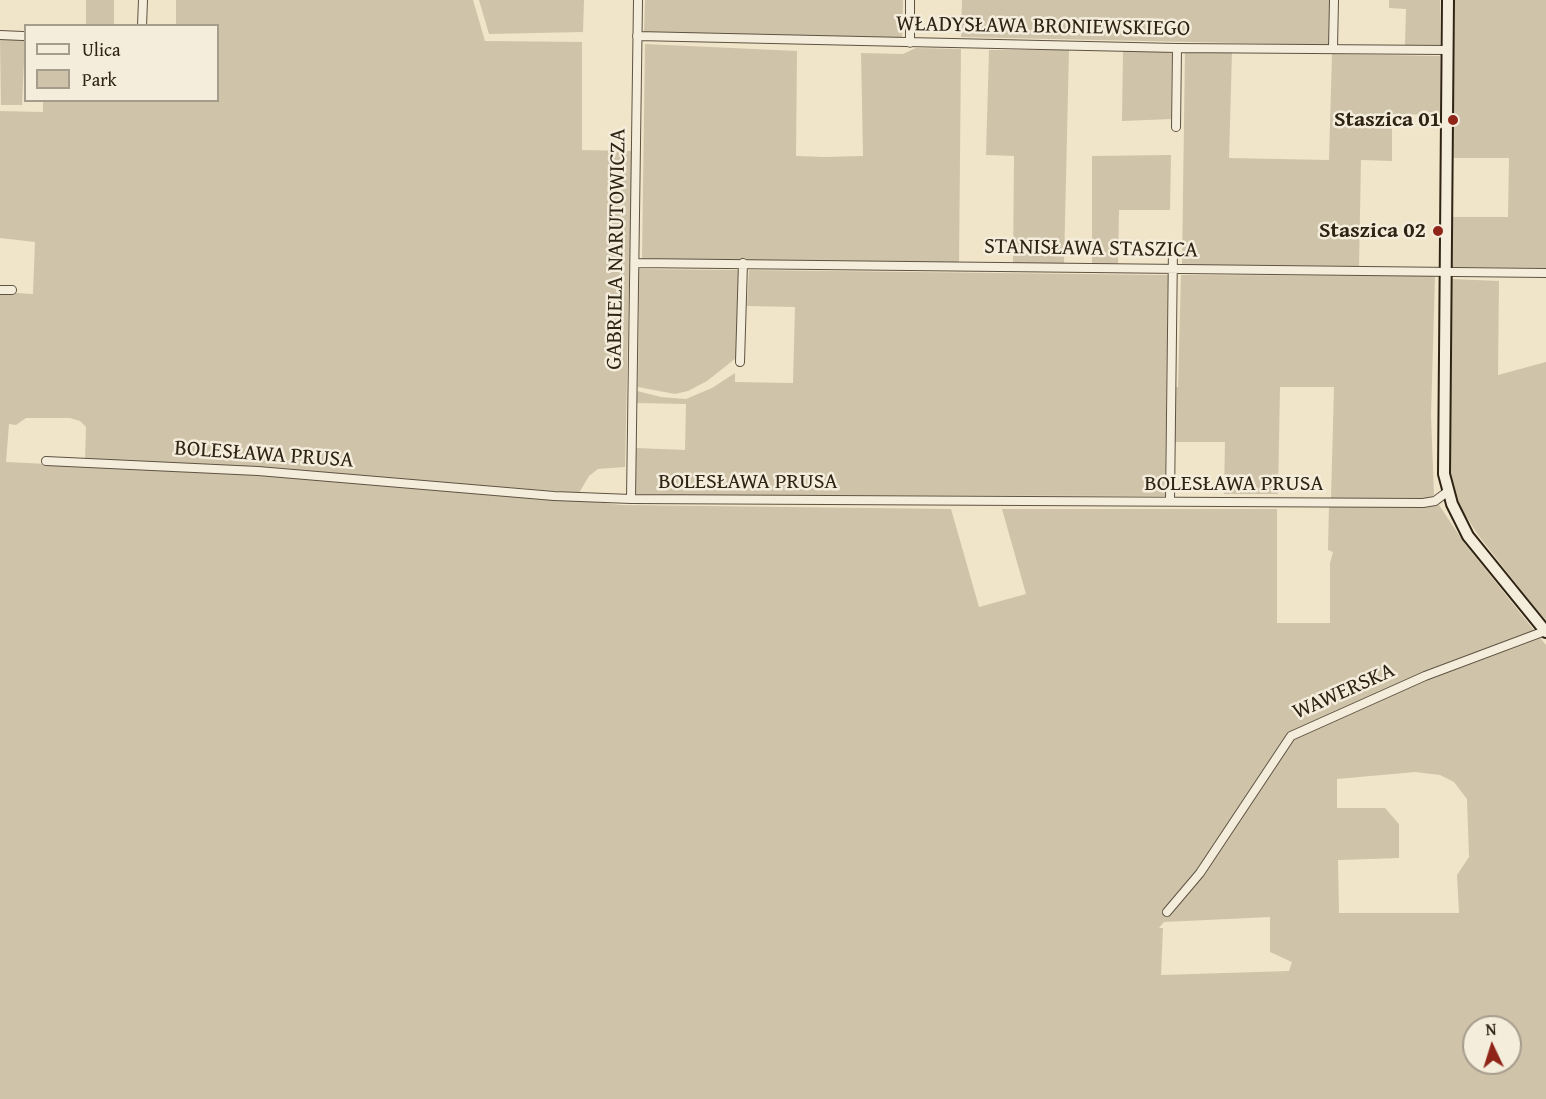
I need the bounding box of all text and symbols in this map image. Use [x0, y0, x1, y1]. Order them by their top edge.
street label: WŁADYSŁAWA BRONIEWSKIEGO [896, 11, 1190, 43]
legend [24, 24, 219, 102]
text: Ulica [82, 36, 120, 63]
text: Park [82, 66, 117, 93]
place label: Staszica 01 [1334, 107, 1441, 133]
marker: Staszica 01 [1446, 113, 1460, 127]
street label: GABRIELA NARUTOWICZA [602, 128, 632, 370]
place label: Staszica 02 [1319, 218, 1426, 244]
marker: Staszica 02 [1431, 224, 1445, 238]
street label: STANISŁAWA STASZICA [984, 234, 1198, 264]
street label: BOLESŁAWA PRUSA [174, 436, 354, 474]
street label: BOLESŁAWA PRUSA [658, 469, 838, 495]
street label: BOLESŁAWA PRUSA [1144, 471, 1324, 497]
street label: WAWERSKA [1289, 658, 1399, 726]
north arrow [1462, 1015, 1522, 1075]
text: N [1485, 1017, 1497, 1041]

